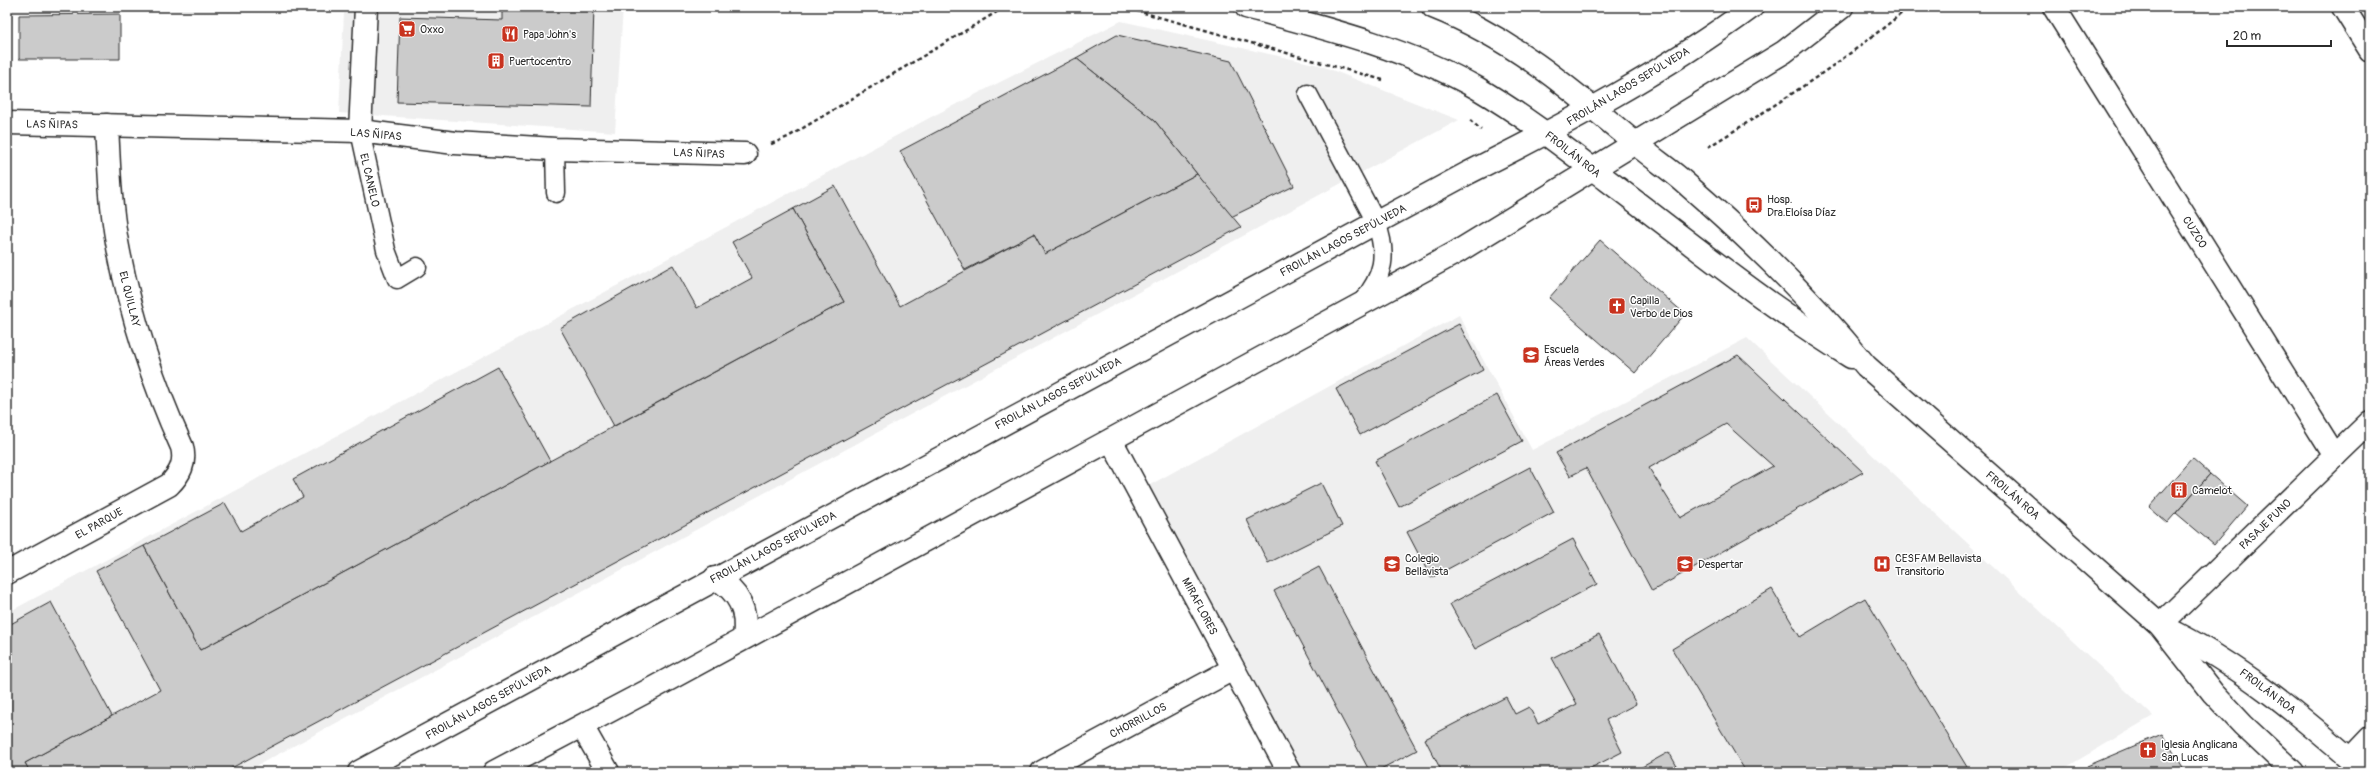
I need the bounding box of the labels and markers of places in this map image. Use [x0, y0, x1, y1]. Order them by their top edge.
supermarket icon: Oxxo [397, 19, 417, 39]
place label: Oxxo [420, 23, 444, 36]
restaurant icon: Papa John's [500, 24, 520, 44]
place label: Papa John's [523, 28, 576, 41]
building icon: Puertocentro [486, 51, 506, 71]
place label: Puertocentro [509, 55, 571, 68]
place label: Hosp. Dra.Eloísa Díaz [1767, 193, 1836, 219]
bus stop icon: Hosp. Dra.Eloísa Díaz [1744, 195, 1764, 215]
place label: Capilla Verbo de Dios [1630, 294, 1693, 320]
church icon: Capilla Verbo de Dios [1607, 296, 1627, 316]
place label: Escuela Áreas Verdes [1544, 343, 1605, 369]
school or university icon: Escuela Áreas Verdes [1521, 345, 1541, 365]
building icon: Camelot [2169, 480, 2189, 500]
place label: Camelot [2192, 484, 2233, 497]
place label: Colegio Bellavista [1405, 552, 1448, 578]
place label: CESFAM Bellavista Transitorio [1895, 552, 1981, 578]
school or university icon: Colegio Bellavista [1382, 554, 1402, 574]
school or university icon: Despertar [1675, 554, 1695, 574]
hospital icon: CESFAM Bellavista Transitorio [1872, 554, 1892, 574]
place label: Despertar [1698, 558, 1743, 571]
place label: Iglesia Anglicana San Lucas [2161, 738, 2237, 764]
church icon: Iglesia Anglicana San Lucas [2138, 740, 2158, 760]

